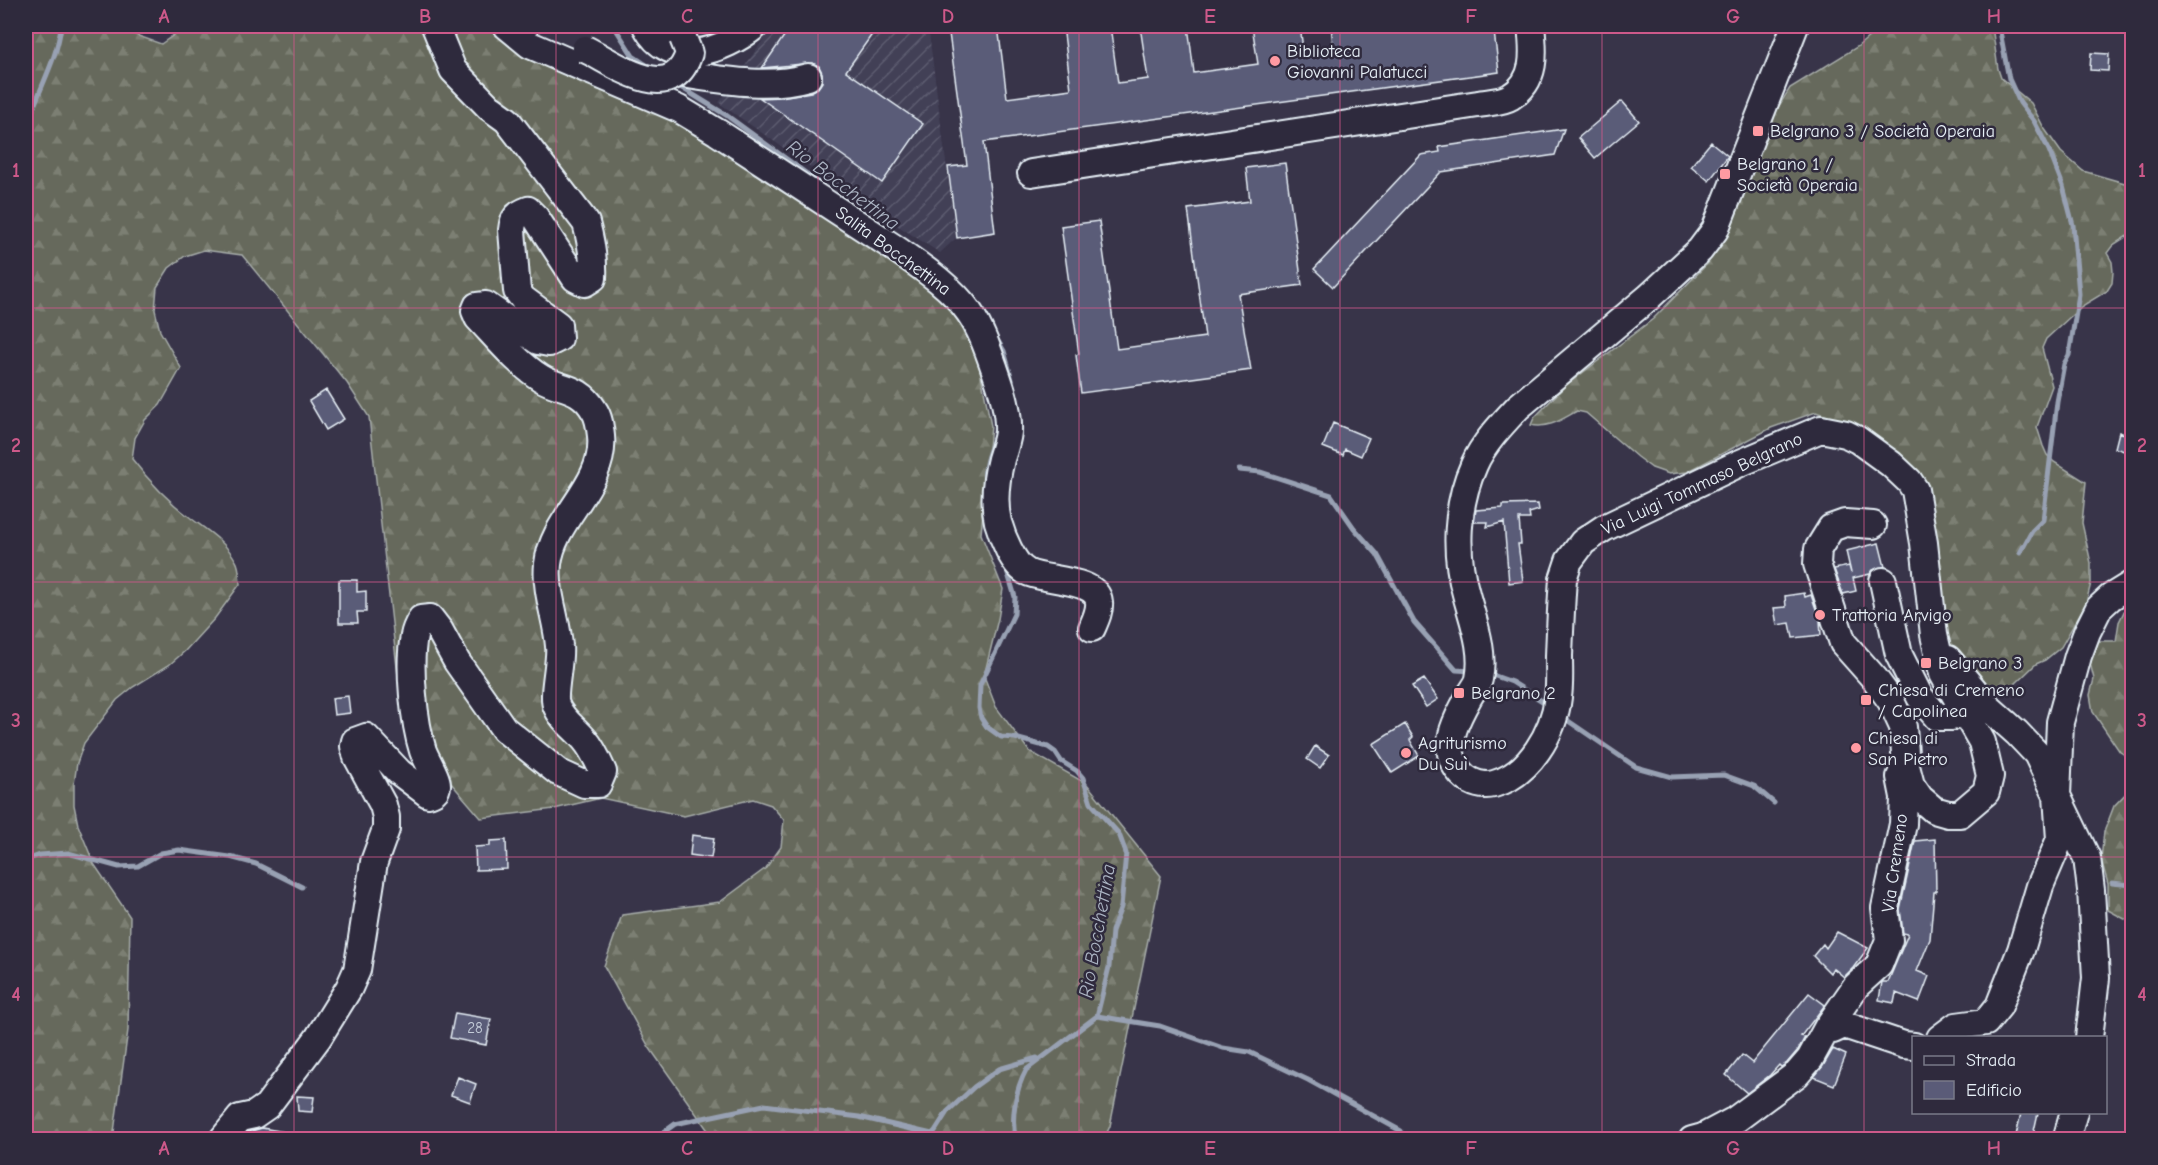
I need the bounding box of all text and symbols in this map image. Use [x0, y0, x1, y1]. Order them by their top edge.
text: A [158, 5, 170, 28]
text: B [419, 5, 431, 28]
text: C [681, 5, 693, 28]
text: D [942, 5, 954, 28]
text: E [1204, 5, 1216, 28]
text: F [1465, 5, 1477, 28]
text: G [1726, 5, 1740, 28]
text: H [1987, 5, 2001, 28]
place label: Biblioteca Giovanni Palatucci [1287, 41, 1427, 83]
marker: Biblioteca Giovanni Palatucci [1268, 54, 1282, 68]
place label: Belgrano 3 / Società Operaia [1770, 121, 1995, 142]
marker: Belgrano 3 / Società Operaia [1751, 124, 1765, 138]
water label: Rio Bocchettina [782, 135, 904, 235]
place label: Belgrano 1 / Società Operaia [1737, 154, 1858, 196]
text: 1 [12, 159, 20, 182]
text: 1 [2138, 159, 2146, 182]
marker: Belgrano 1 / Società Operaia [1718, 167, 1732, 181]
street label: Salita Bocchettina [831, 202, 955, 300]
street label: Via Luigi Tommaso Belgrano [1598, 428, 1806, 540]
text: 2 [11, 434, 21, 457]
text: 2 [2137, 434, 2147, 457]
place label: Trattoria Arvigo [1832, 605, 1952, 626]
marker: Trattoria Arvigo [1813, 608, 1827, 622]
place label: Belgrano 3 [1938, 653, 2022, 674]
marker: Belgrano 3 [1919, 656, 1933, 670]
place label: Chiesa di Cremeno / Capolinea [1878, 680, 2024, 722]
place label: Belgrano 2 [1471, 683, 1556, 704]
marker: Belgrano 2 [1452, 686, 1466, 700]
marker: Chiesa di Cremeno / Capolinea [1859, 693, 1873, 707]
text: 3 [11, 709, 21, 732]
text: 3 [2137, 709, 2147, 732]
place label: Chiesa di San Pietro [1868, 728, 1948, 770]
place label: Agriturismo Du Suì [1418, 733, 1507, 775]
marker: Chiesa di San Pietro [1849, 741, 1863, 755]
marker: Agriturismo Du Suì [1399, 746, 1413, 760]
street label: Via Cremeno [1878, 812, 1912, 914]
water label: Rio Bocchettina [1074, 862, 1120, 1000]
text: 4 [11, 983, 21, 1006]
text: 4 [2137, 983, 2147, 1006]
house number: 28 [467, 1019, 483, 1037]
legend [1912, 1036, 2107, 1114]
text: Strada [1966, 1050, 2016, 1071]
text: Edificio [1966, 1080, 2022, 1101]
text: A [158, 1137, 170, 1160]
text: B [419, 1137, 431, 1160]
text: C [681, 1137, 693, 1160]
text: D [942, 1137, 954, 1160]
text: E [1204, 1137, 1216, 1160]
text: F [1465, 1137, 1477, 1160]
text: G [1726, 1137, 1740, 1160]
text: H [1987, 1137, 2001, 1160]

